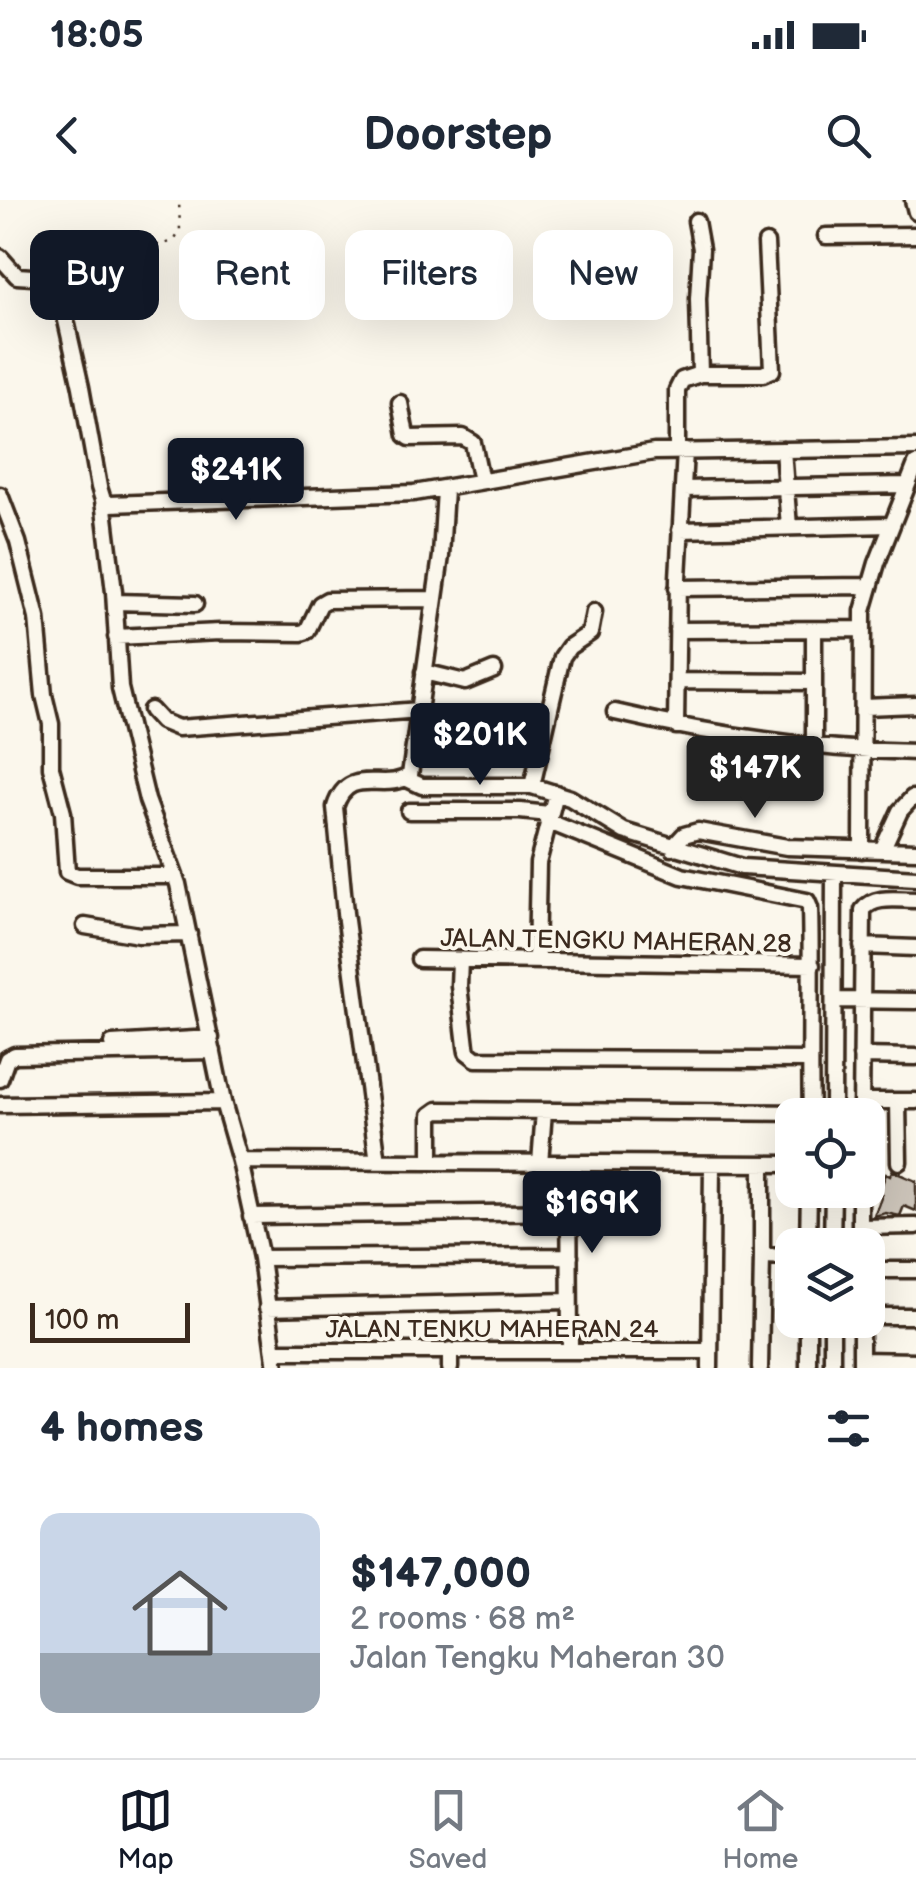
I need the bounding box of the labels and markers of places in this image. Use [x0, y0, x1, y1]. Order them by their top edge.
pin: $241K [166, 438, 306, 523]
pin: $201K [410, 703, 550, 788]
pin: $147K [685, 736, 825, 821]
pin: $169K [522, 1171, 662, 1256]

